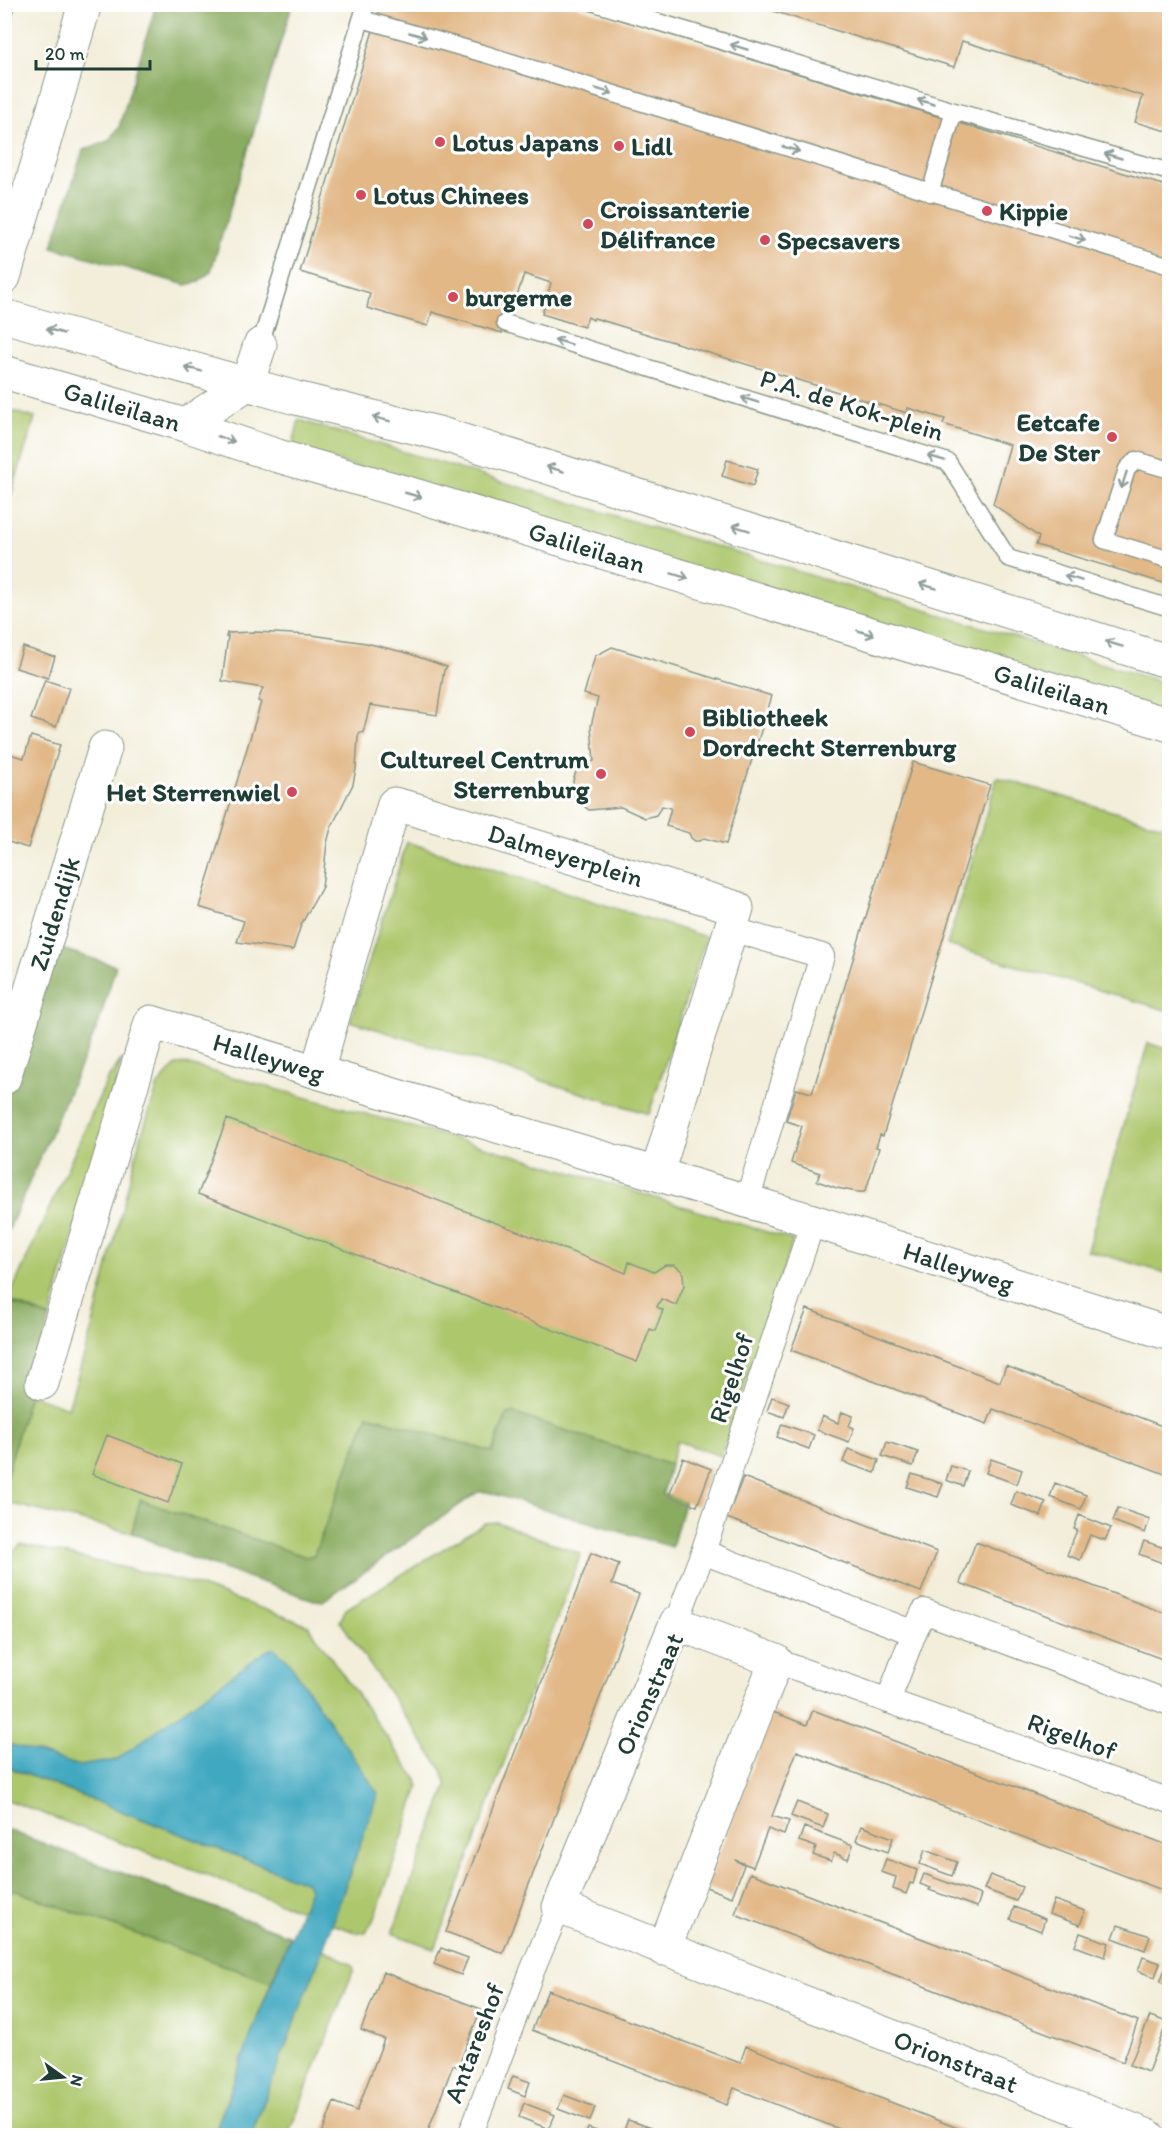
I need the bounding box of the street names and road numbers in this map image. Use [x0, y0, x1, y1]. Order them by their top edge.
street label: P.A. de Kok-plein [756, 362, 948, 448]
street label: Galileïlaan [60, 374, 185, 439]
street label: Galileïlaan [525, 515, 650, 580]
street label: Galileïlaan [990, 656, 1115, 722]
street label: Dalmeyerplein [484, 817, 647, 894]
street label: Zuidendijk [22, 853, 87, 974]
street label: Halleyweg [209, 1026, 329, 1089]
street label: Halleyweg [899, 1235, 1019, 1300]
street label: Rigelhof [702, 1329, 761, 1427]
street label: Orionstraat [608, 1627, 690, 1760]
street label: Rigelhof [1023, 1705, 1121, 1767]
street label: Antareshof [437, 1979, 511, 2107]
street label: Orionstraat [889, 2023, 1023, 2100]

